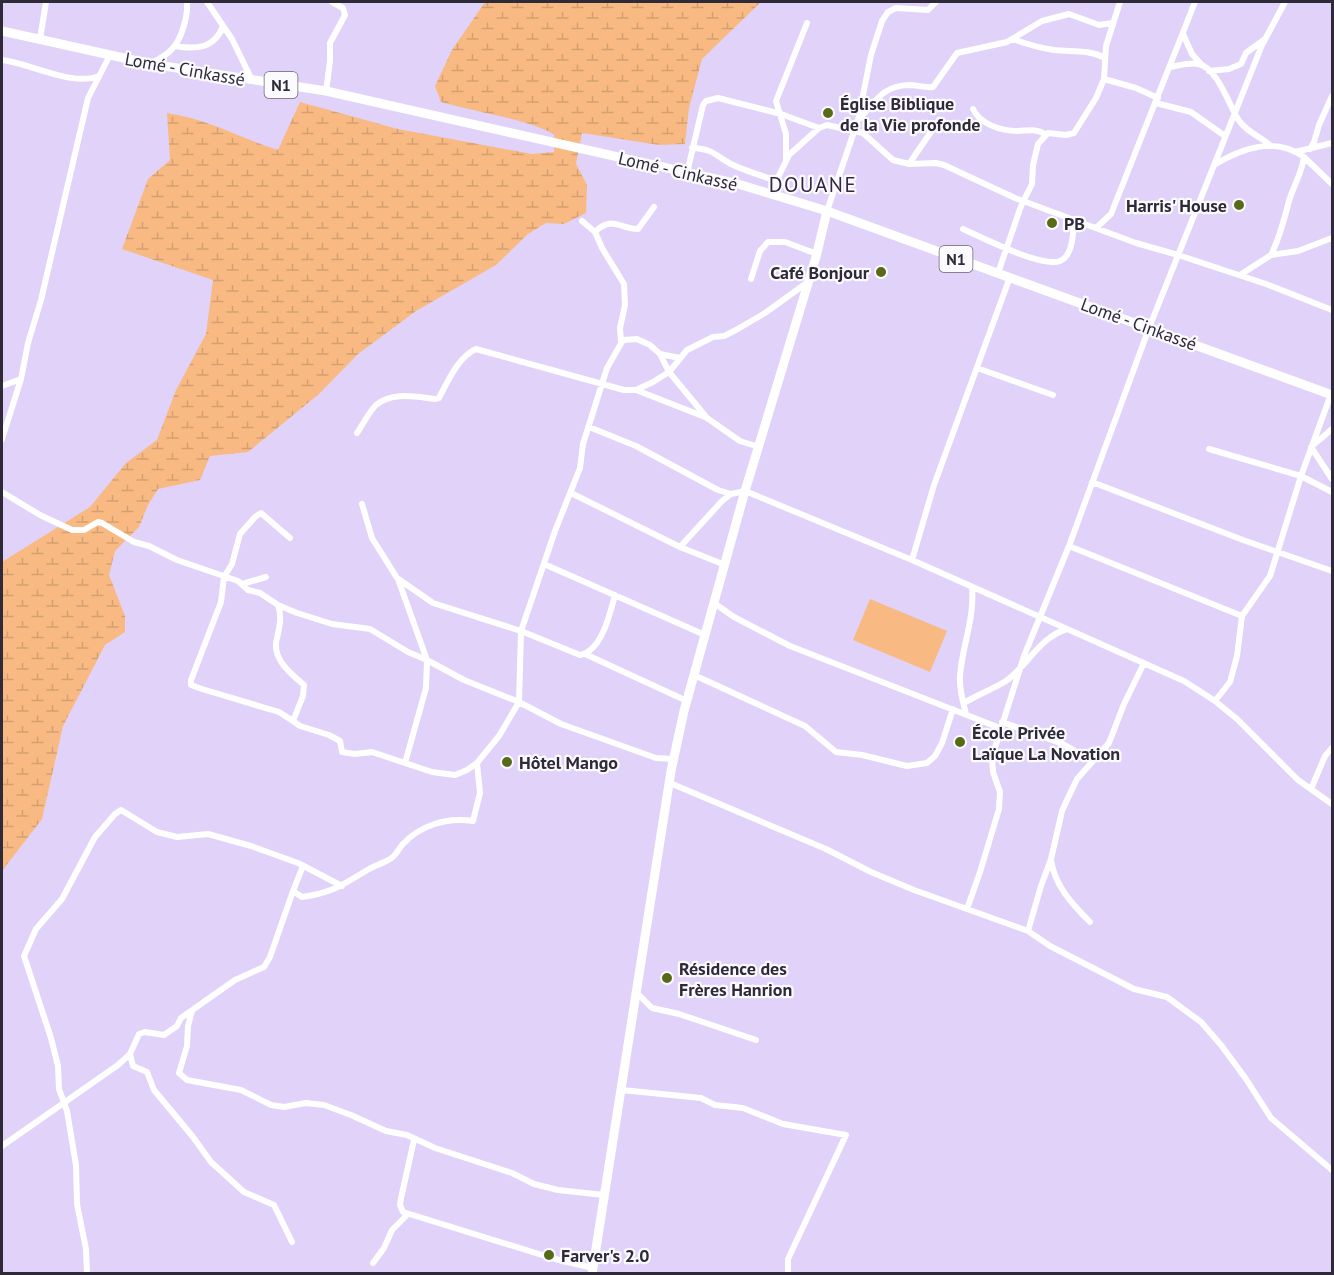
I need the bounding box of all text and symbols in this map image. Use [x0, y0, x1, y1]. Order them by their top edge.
street label: Lomé - Cinkassé [123, 47, 247, 91]
road number: N1 [264, 72, 298, 98]
place label: Église Biblique de la Vie profonde [840, 92, 981, 136]
marker: Église Biblique de la Vie profonde [821, 106, 835, 120]
street label: Lomé - Cinkassé [616, 146, 740, 196]
district label: DOUANE [769, 171, 857, 198]
place label: Harris' House [1126, 194, 1227, 217]
marker: Harris' House [1232, 198, 1246, 212]
place label: PB [1064, 212, 1085, 235]
marker: PB [1045, 216, 1059, 230]
road number: N1 [940, 246, 972, 272]
place label: Café Bonjour [770, 261, 870, 284]
marker: Café Bonjour [874, 265, 888, 279]
street label: Lomé - Cinkassé [1078, 292, 1200, 356]
place label: École Privée Laïque La Novation [972, 721, 1120, 765]
marker: École Privée Laïque La Novation [953, 735, 967, 749]
place label: Hôtel Mango [519, 751, 618, 774]
marker: Hôtel Mango [500, 755, 514, 769]
place label: Résidence des Frères Hanrion [679, 957, 792, 1001]
marker: Résidence des Frères Hanrion [660, 971, 674, 985]
place label: Farver's 2.0 [561, 1244, 650, 1267]
marker: Farver's 2.0 [542, 1248, 556, 1262]

